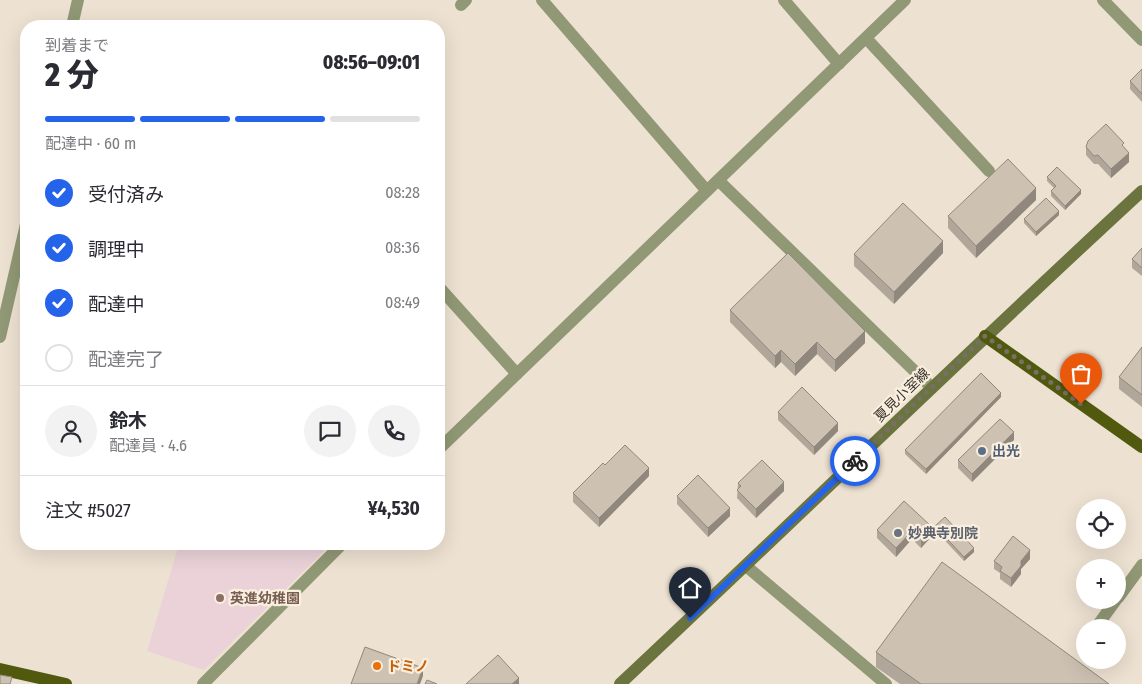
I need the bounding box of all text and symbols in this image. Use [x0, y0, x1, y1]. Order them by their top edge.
text: 到着まで [45, 36, 109, 55]
text: 08:56–09:01 [323, 51, 420, 74]
text: 2 分 [45, 56, 98, 94]
text: 配達中 · 60 m [45, 134, 136, 153]
icon: check [45, 179, 73, 207]
text: 受付済み [88, 183, 164, 206]
text: 08:28 [385, 183, 420, 202]
icon: check [45, 234, 73, 262]
text: 調理中 [88, 238, 145, 261]
text: 08:36 [385, 238, 420, 257]
icon: check [45, 289, 73, 317]
text: 配達中 [88, 293, 145, 316]
text: 08:49 [385, 293, 420, 312]
text: 配達完了 [88, 348, 164, 371]
pin [1060, 353, 1102, 404]
icon: bag [1067, 360, 1095, 388]
street label: 夏見小室線 [871, 365, 933, 425]
button: person [45, 405, 97, 457]
button: chat [304, 405, 356, 457]
button: phone [368, 405, 420, 457]
text: 鈴木 [109, 409, 147, 432]
text: 配達員 · 4.6 [109, 436, 187, 455]
courier [830, 436, 880, 486]
place label: 出光 [992, 443, 1020, 460]
marker: 出光 [976, 445, 988, 457]
icon: bike [841, 447, 869, 475]
text: ¥4,530 [368, 497, 420, 520]
text: 注文 #5027 [45, 499, 131, 522]
map controls [1076, 499, 1126, 669]
button: locate [1076, 499, 1126, 549]
place label: 妙典寺別院 [908, 525, 978, 542]
marker: 妙典寺別院 [892, 527, 904, 539]
button: + [1076, 559, 1126, 609]
pin [669, 567, 711, 618]
icon: home [676, 574, 704, 602]
place label: 英進幼稚園 [230, 590, 300, 607]
marker: 英進幼稚園 [214, 592, 226, 604]
button: − [1076, 619, 1126, 669]
place label: ドミノ [387, 658, 429, 675]
marker: ドミノ [371, 660, 383, 672]

